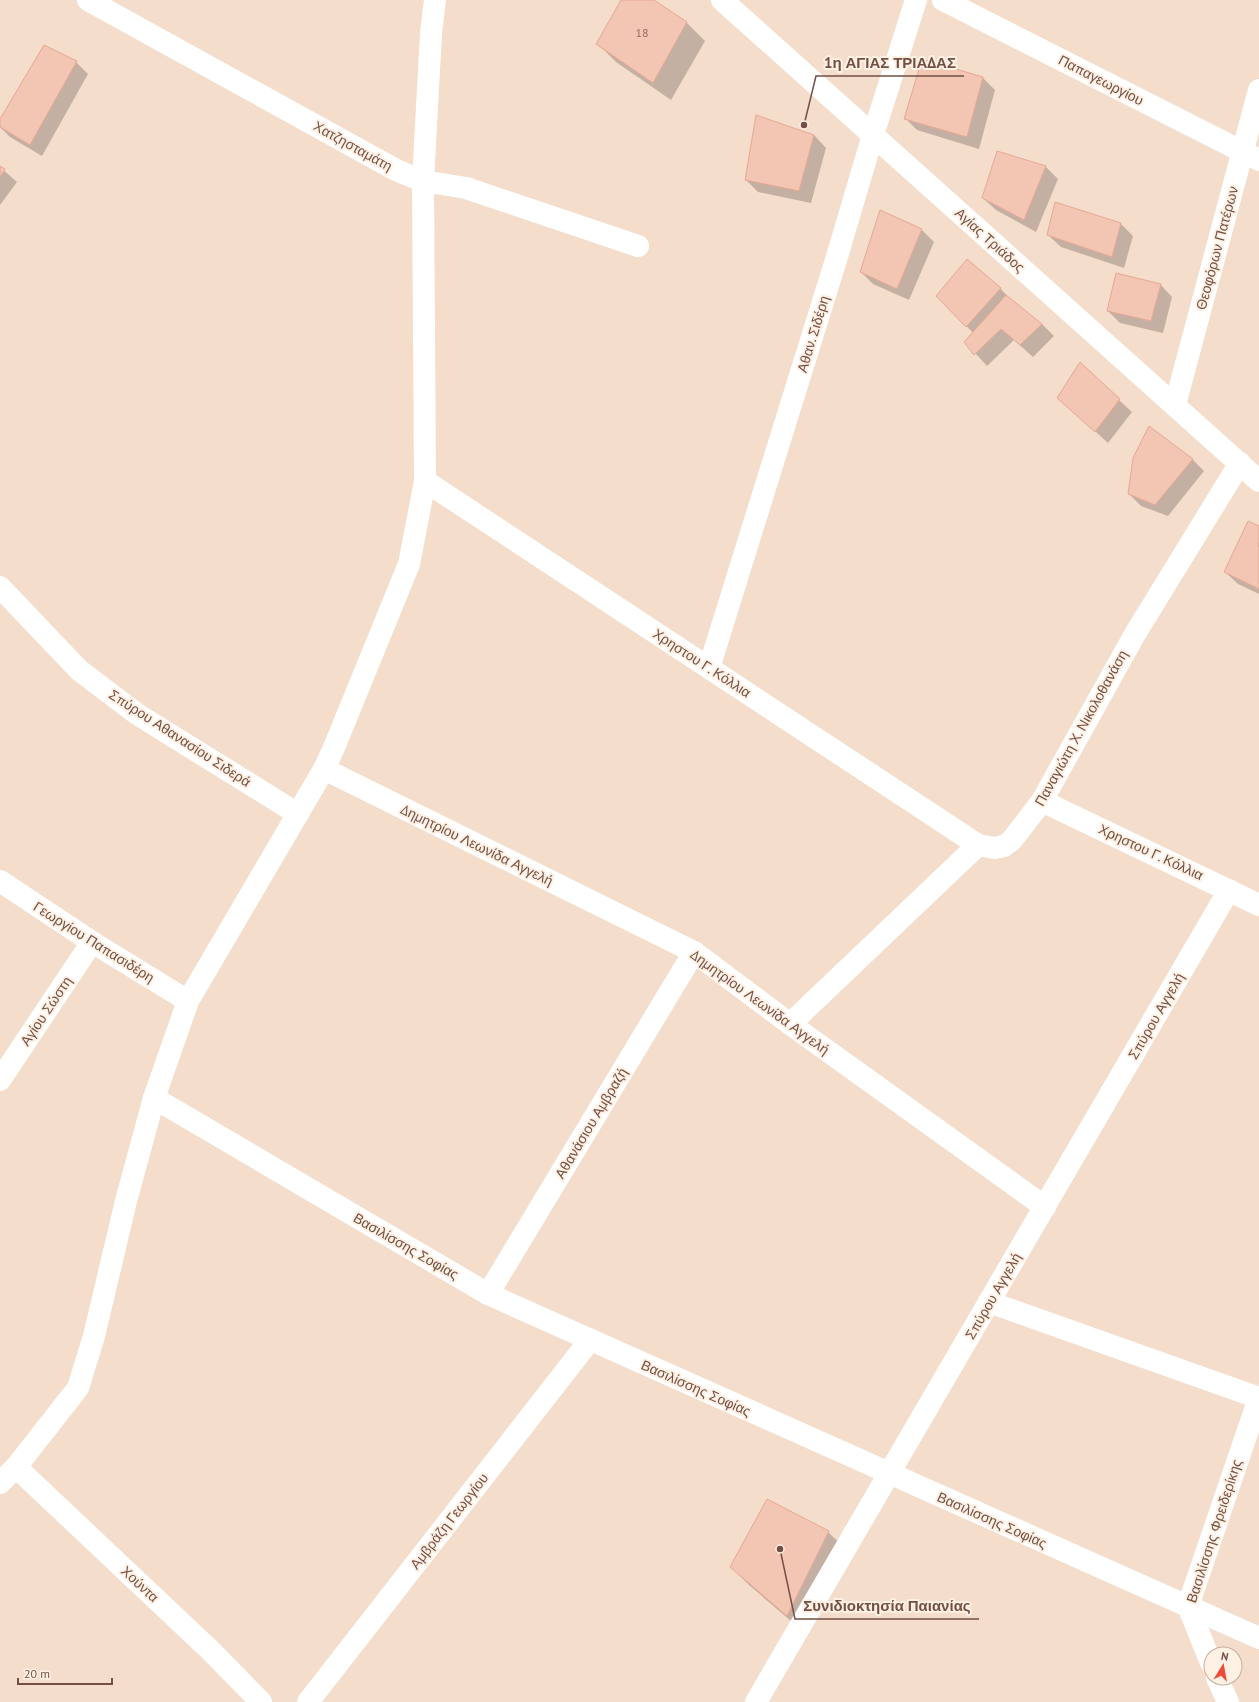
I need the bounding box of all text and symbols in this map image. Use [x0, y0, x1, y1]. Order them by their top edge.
house number: 18 [635, 25, 649, 40]
callout: 1η ΑΓΙΑΣ ΤΡΙΑΔΑΣ [816, 49, 964, 76]
street label: Παπαγεωργίου [1055, 51, 1147, 109]
text: 1η ΑΓΙΑΣ ΤΡΙΑΔΑΣ [824, 53, 956, 72]
street label: Χατζησταμάτη [310, 117, 396, 175]
street label: Θεοφόρων Πατέρων [1192, 184, 1242, 312]
street label: Αγίας Τριάδος [951, 204, 1029, 276]
street label: Αθαν. Σιδέρη [793, 293, 833, 375]
street label: Χρηστου Γ. Κόλλια [650, 625, 754, 701]
street label: Παναγιώτη Χ. Νικολοθανάση [1031, 647, 1131, 809]
street label: Σπύρου Αθανασίου Σιδερά [106, 685, 254, 791]
street label: Δημητρίου Λεωνίδα Αγγελή [398, 800, 556, 890]
street label: Χρηστου Γ. Κόλλια [1096, 820, 1206, 884]
street label: Γεωργίου Παπασιδέρη [30, 897, 158, 987]
street label: Δημητρίου Λεωνίδα Αγγελή [687, 946, 833, 1058]
street label: Σπύρου Αγγελή [1124, 970, 1188, 1062]
street label: Αγίου Σώστη [16, 973, 76, 1049]
street label: Αθανάσιου Αμβραζή [551, 1064, 631, 1182]
street label: Βασιλίσσης Σοφίας [350, 1209, 462, 1283]
street label: Σπύρου Αγγελή [961, 1250, 1025, 1342]
street label: Βασιλίσσης Σοφίας [638, 1356, 754, 1420]
street label: Βασιλίσσης Φρειδερίκης [1182, 1457, 1246, 1605]
street label: Αμβράζη Γεωργίου [406, 1469, 492, 1573]
street label: Βασιλίσσης Σοφίας [934, 1488, 1050, 1552]
street label: Χούντα [117, 1562, 163, 1606]
callout: Συνιδιοκτησία Παιανίας [795, 1592, 979, 1619]
text: Συνιδιοκτησία Παιανίας [803, 1596, 971, 1615]
north arrow [1203, 1646, 1243, 1686]
text: N [1220, 1649, 1230, 1664]
scale bar [18, 1660, 112, 1686]
text: 20 m [24, 1666, 50, 1681]

